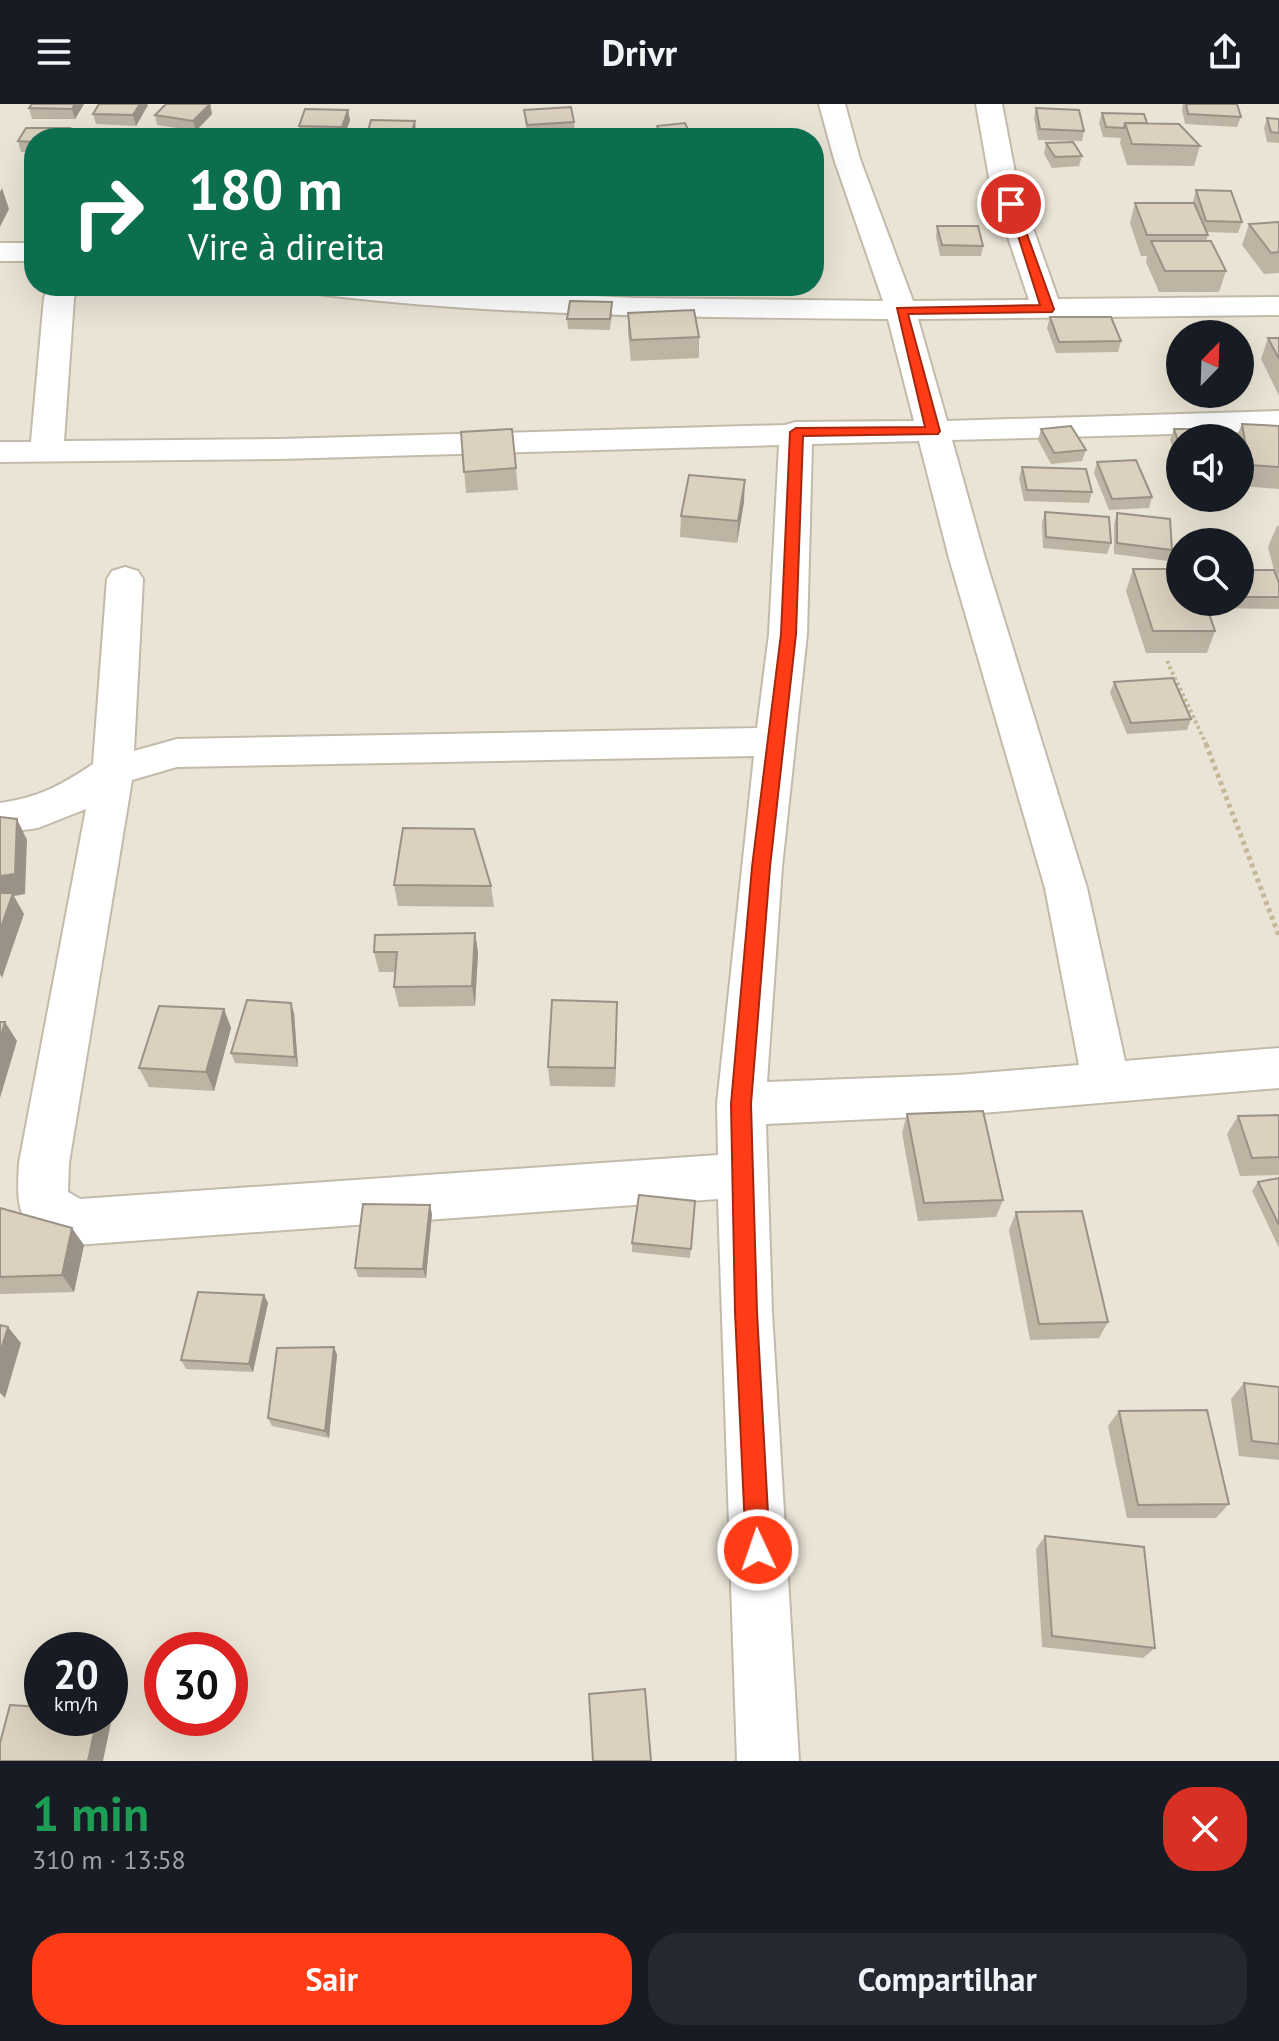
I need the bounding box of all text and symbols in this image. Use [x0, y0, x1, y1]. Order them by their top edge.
text: Drivr [602, 29, 677, 76]
icon: menu [32, 30, 76, 74]
icon: share [1203, 30, 1247, 74]
text: 180 m [188, 153, 343, 225]
icon: right [56, 160, 160, 264]
pin [977, 170, 1045, 238]
icon: arrive [989, 182, 1033, 226]
text: Vire à direita [188, 223, 385, 270]
north arrow [1166, 320, 1254, 408]
map controls [1166, 320, 1254, 616]
button: sound [1166, 424, 1254, 512]
button: search [1166, 528, 1254, 616]
position arrow [716, 1508, 800, 1592]
speed limit sign: 30 [144, 1632, 248, 1736]
text: 20 [53, 1648, 99, 1700]
text: km/h [54, 1691, 98, 1717]
text: 1 min [32, 1782, 149, 1844]
button: close [1163, 1787, 1247, 1871]
text: 310 m · 13:58 [32, 1843, 186, 1876]
button: Sair [32, 1933, 632, 2025]
button: Compartilhar [648, 1933, 1247, 2025]

